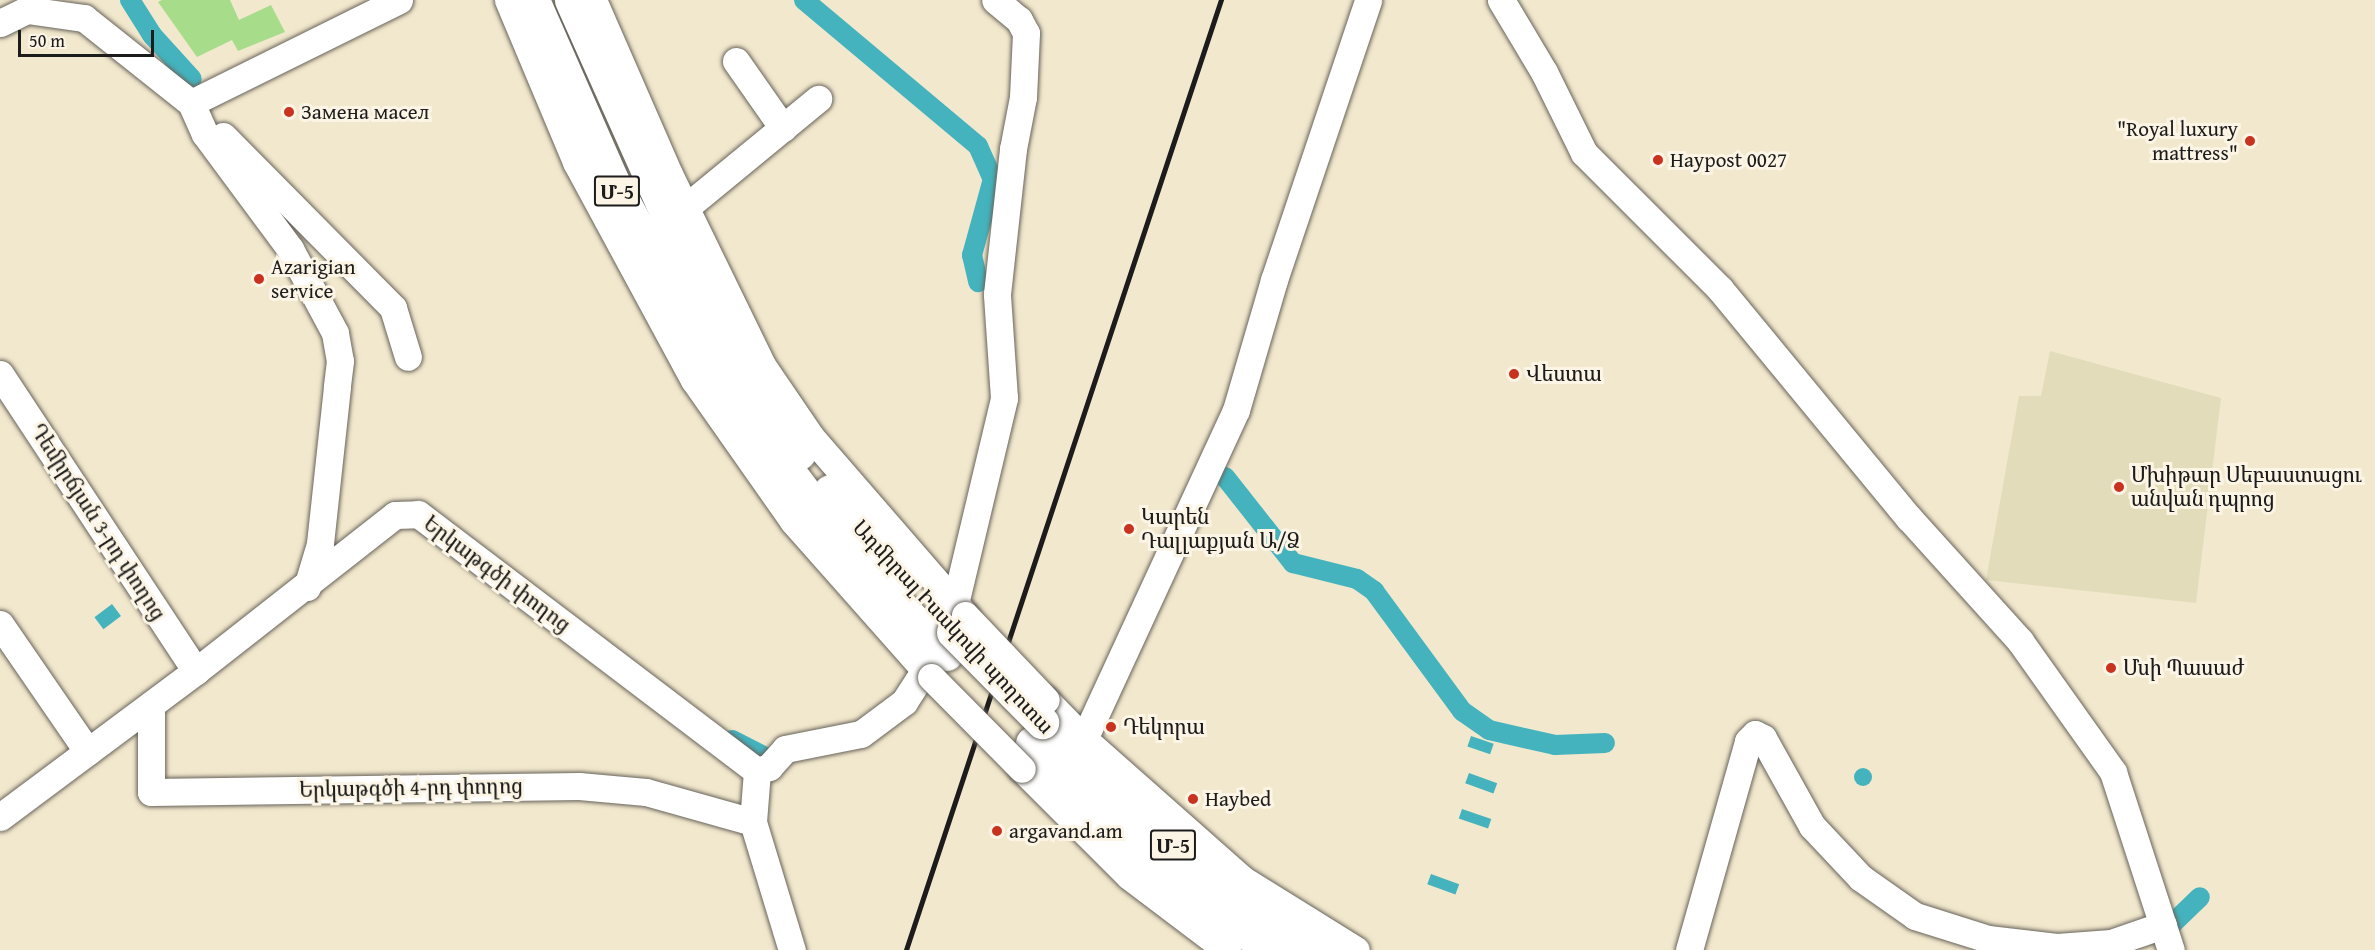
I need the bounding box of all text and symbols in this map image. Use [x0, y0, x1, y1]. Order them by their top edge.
scale bar [21, 18, 158, 56]
text: 50 m [29, 27, 65, 54]
place label: Замена масел [301, 99, 429, 125]
marker: Замена масел [282, 105, 296, 119]
place label: "Royal luxury mattress" [2117, 116, 2238, 166]
marker: "Royal luxury mattress" [2243, 134, 2257, 148]
place label: Haypost 0027 [1670, 147, 1787, 173]
marker: Haypost 0027 [1651, 153, 1665, 167]
road number: Մ-5 [593, 174, 641, 208]
place label: Azarigian service [271, 254, 355, 304]
marker: Azarigian service [252, 272, 266, 286]
place label: Վեստա [1526, 361, 1602, 387]
marker: Վեստա [1507, 367, 1521, 381]
street label: Դեմիրճյան 3-րդ փողոց [25, 419, 171, 625]
place label: Մխիթար Սեբաստացու անվան դպրոց [2131, 462, 2362, 512]
marker: Մխիթար Սեբաստացու անվան դպրոց [2112, 480, 2126, 494]
place label: Կարեն Դալլաքյան Ա/Ձ [1141, 504, 1300, 554]
street label: Երկաթգծի փողոց [419, 511, 575, 637]
street label: Ադմիրալ Իսակովի պողոտա [847, 515, 1059, 739]
marker: Կարեն Դալլաքյան Ա/Ձ [1122, 522, 1136, 536]
place label: Մսի Պասաժ [2123, 655, 2244, 681]
marker: Մսի Պասաժ [2104, 661, 2118, 675]
place label: Դեկորա [1123, 714, 1205, 740]
marker: Դեկորա [1104, 720, 1118, 734]
street label: Երկաթգծի 4-րդ փողոց [299, 773, 523, 803]
place label: Haybed [1205, 786, 1271, 812]
marker: Haybed [1186, 792, 1200, 806]
place label: argavand.am [1009, 818, 1123, 844]
marker: argavand.am [990, 824, 1004, 838]
road number: Մ-5 [1149, 828, 1197, 862]

